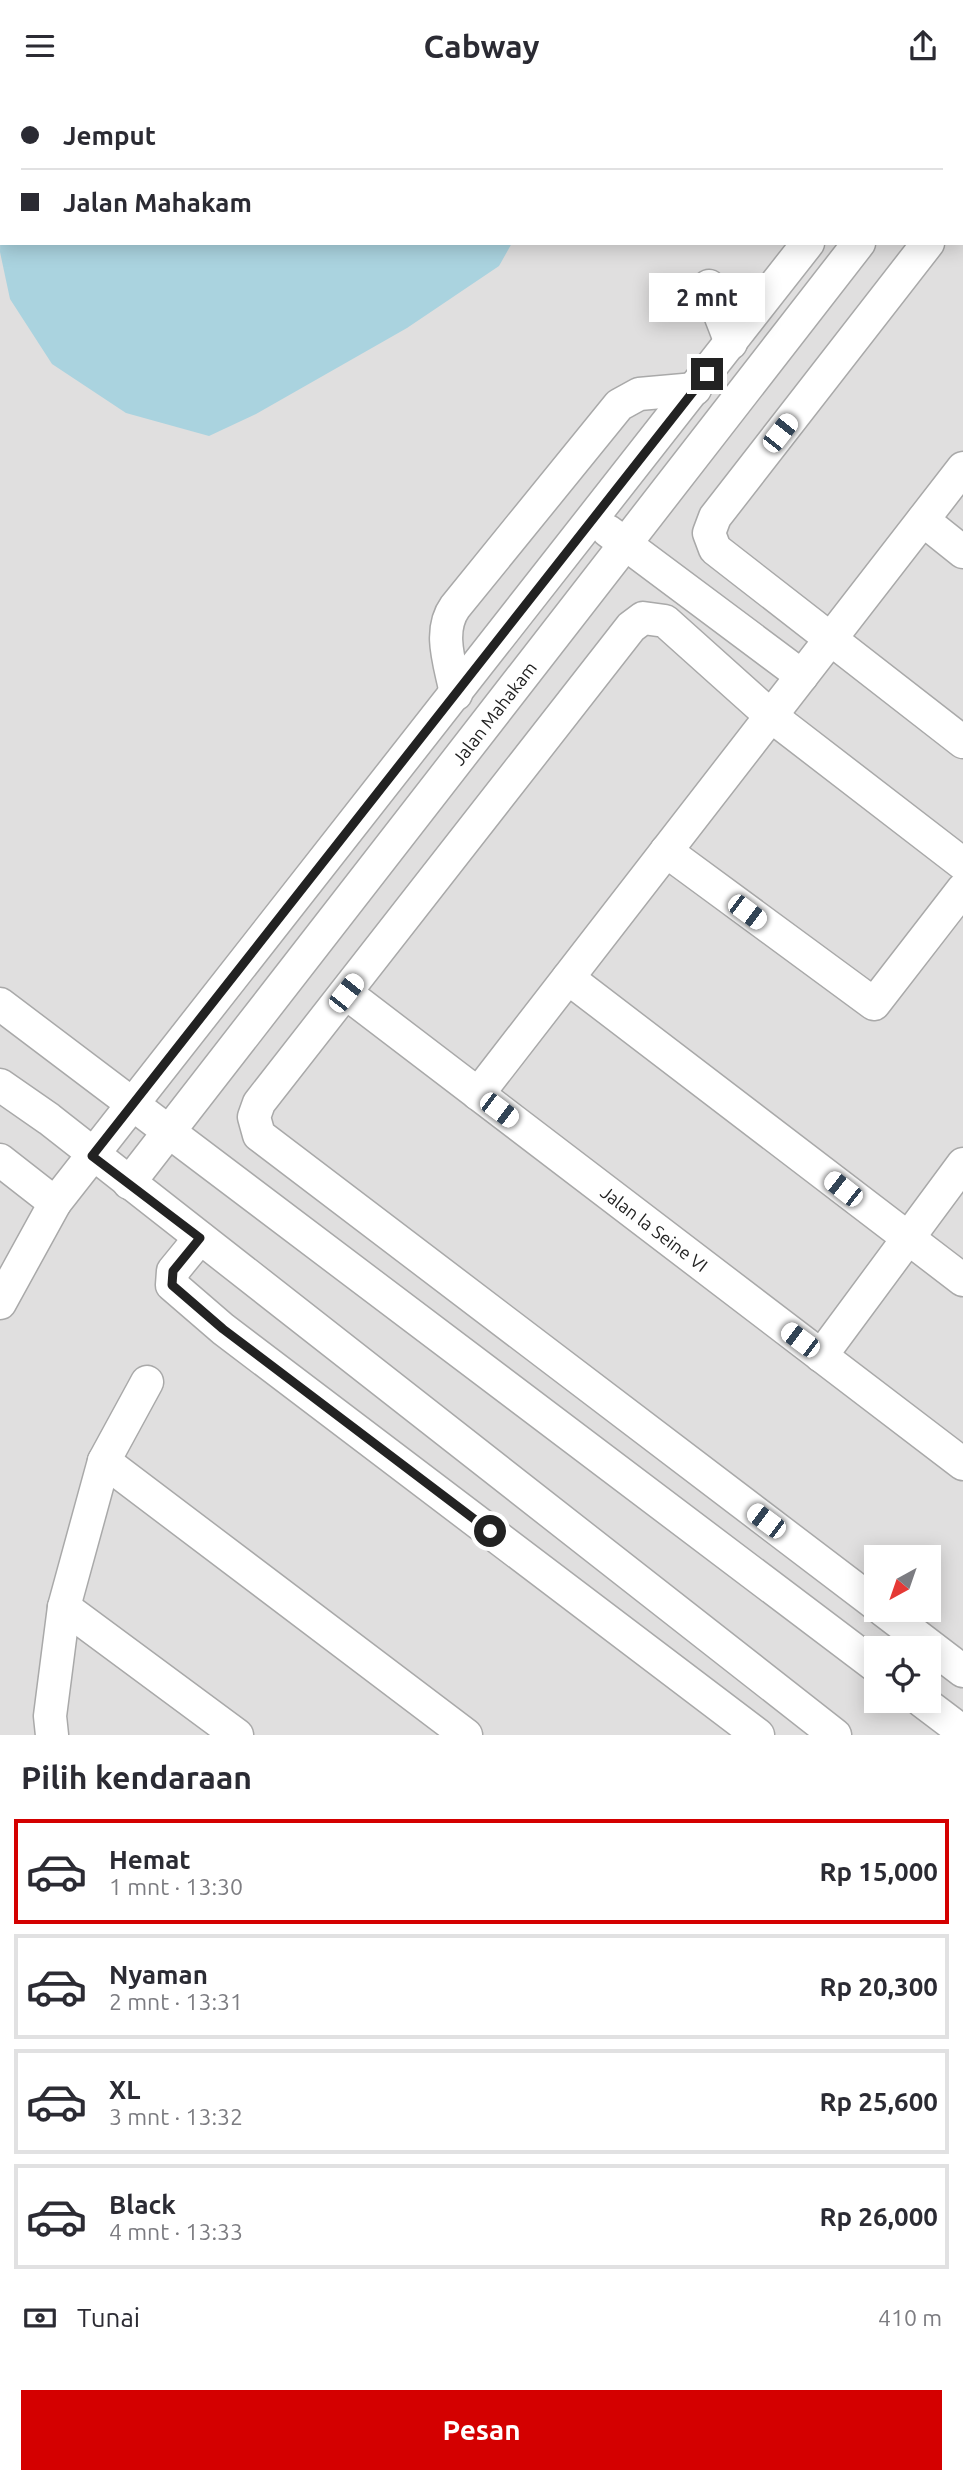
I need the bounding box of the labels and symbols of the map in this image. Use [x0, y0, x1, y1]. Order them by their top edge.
callout: 2 mnt [649, 273, 765, 321]
route end [691, 358, 723, 390]
car [759, 410, 802, 456]
street label: Jalan Mahakam [448, 658, 540, 769]
car [724, 891, 771, 933]
car [325, 970, 368, 1016]
car [476, 1089, 523, 1131]
car [820, 1168, 867, 1210]
street label: Jalan la Seine VI [597, 1181, 712, 1275]
car [777, 1319, 824, 1361]
car [743, 1500, 790, 1542]
route start [474, 1515, 506, 1547]
north arrow [864, 1545, 942, 1622]

